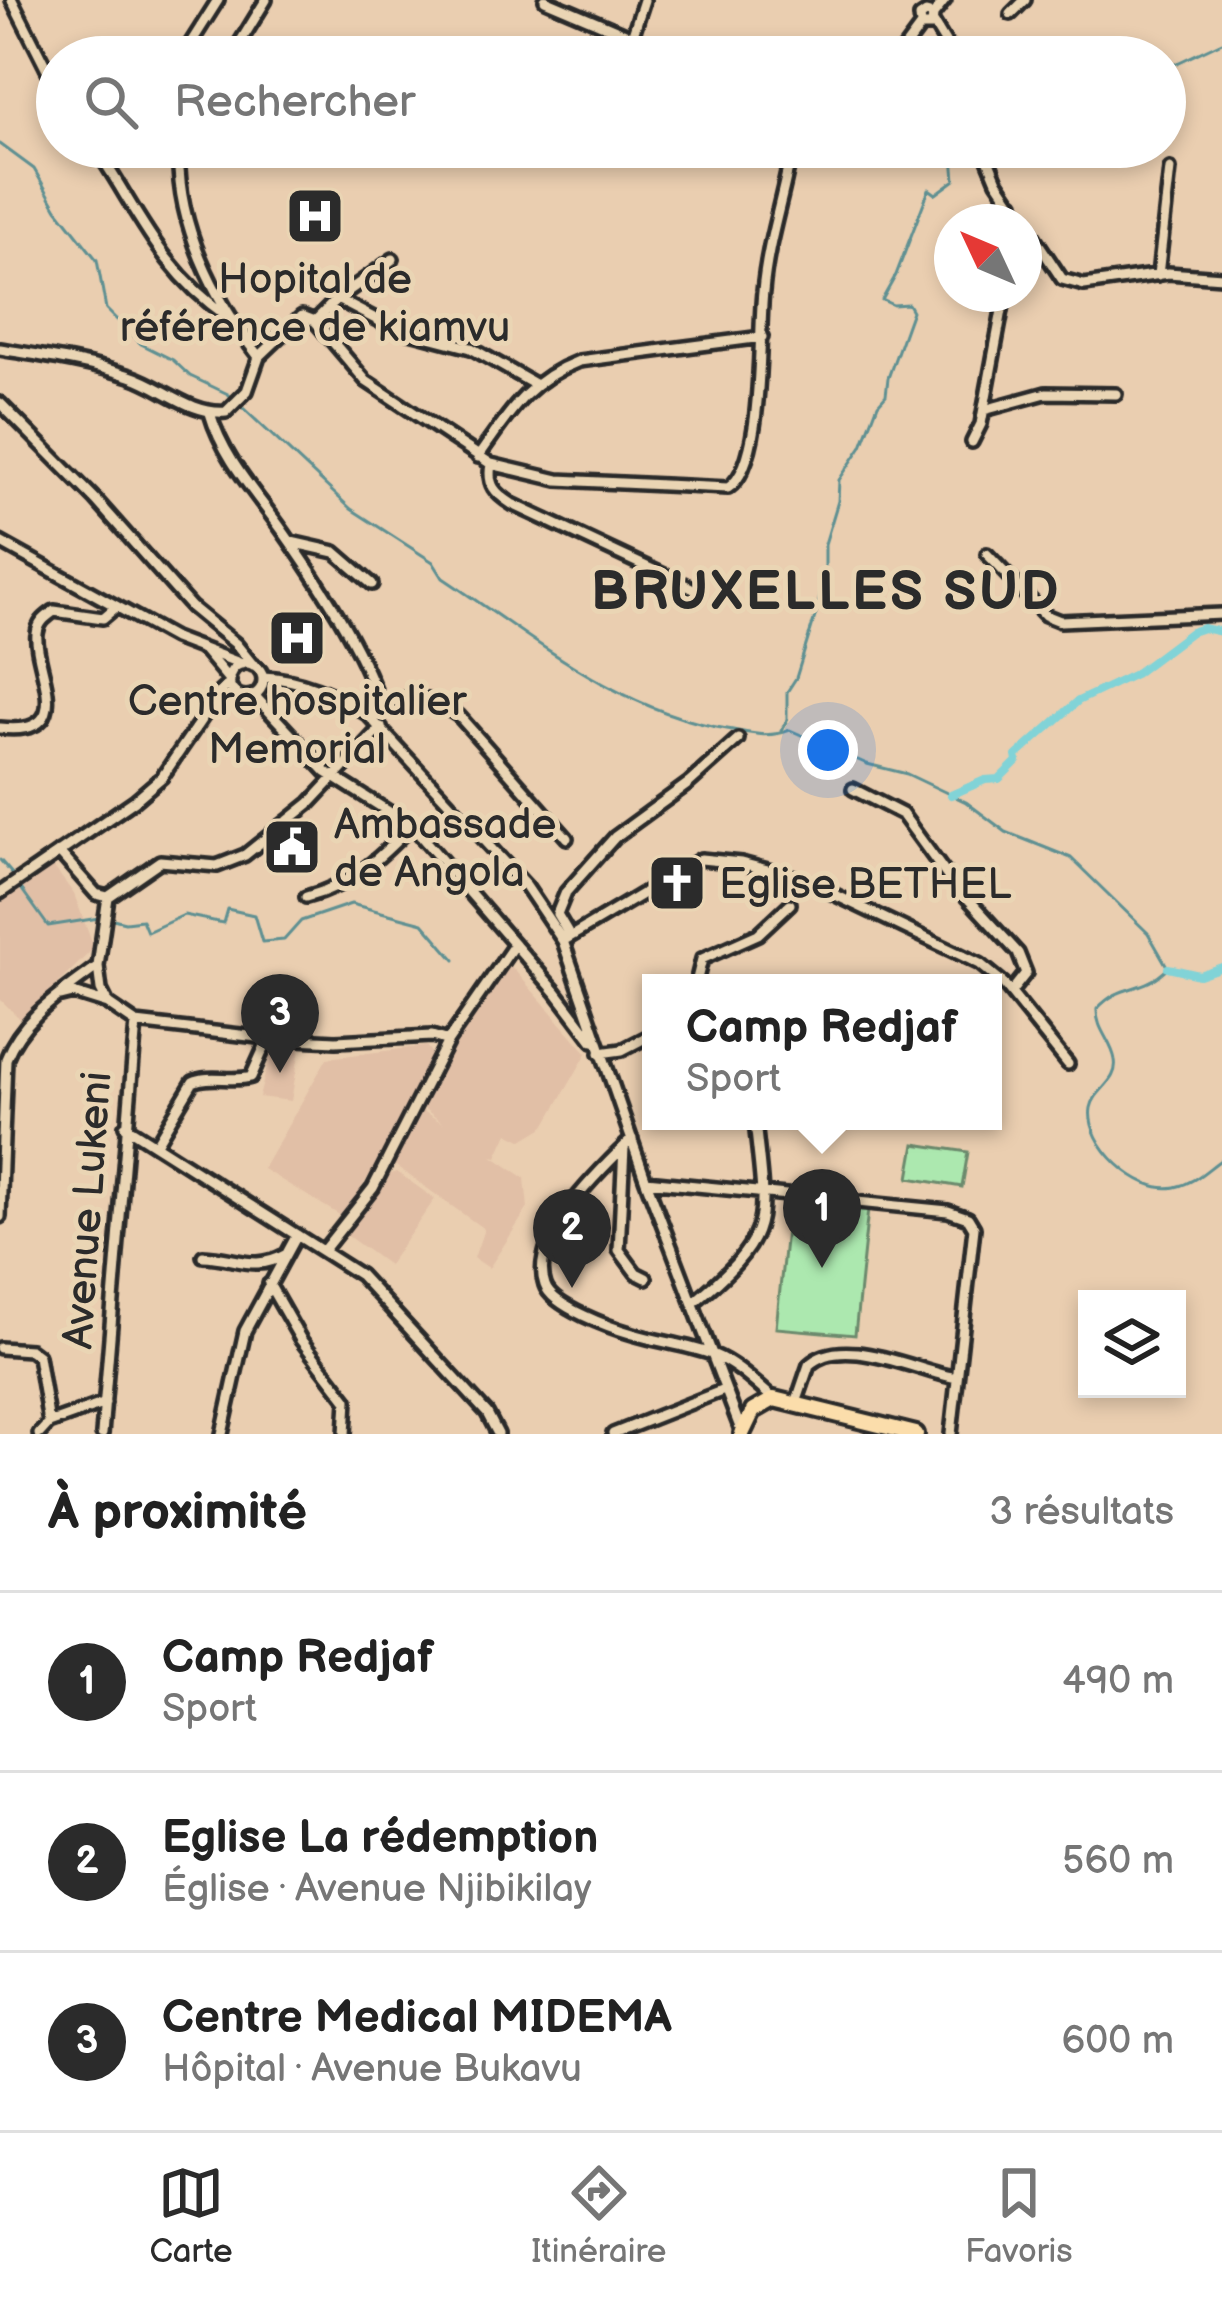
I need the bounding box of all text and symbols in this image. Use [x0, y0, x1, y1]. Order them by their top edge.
search box [36, 36, 1186, 168]
icon: search [78, 69, 144, 135]
text: Rechercher [174, 75, 415, 130]
hospital icon: Hopital de référence de kiamvu [284, 185, 346, 247]
north arrow [934, 204, 1042, 312]
place label: Hopital de référence de kiamvu [120, 255, 510, 354]
district label: BRUXELLES SUD [591, 560, 1061, 625]
hospital icon: Centre hospitalier Memorial [266, 607, 328, 669]
place label: Centre hospitalier Memorial [128, 677, 467, 776]
your location [798, 720, 858, 780]
place label: Ambassade de Angola [334, 800, 557, 899]
public building icon: Ambassade de Angola [261, 816, 323, 878]
church icon: Eglise BETHEL [646, 852, 708, 914]
place label: Eglise BETHEL [719, 860, 1011, 911]
pin: 3 [241, 974, 319, 1073]
popup [642, 974, 1002, 1130]
text: Camp Redjaf [686, 1001, 958, 1056]
text: Sport [686, 1056, 781, 1103]
street label: Avenue Lukeni [53, 1070, 124, 1351]
pin: 1 [783, 1169, 861, 1268]
pin: 2 [533, 1189, 611, 1288]
map controls [1078, 1290, 1186, 1398]
button: layers [1078, 1290, 1186, 1398]
text: À proximité [48, 1482, 307, 1543]
text: 3 résultats [989, 1489, 1174, 1536]
text: Camp Redjaf [162, 1631, 434, 1686]
text: 1 [79, 1658, 95, 1705]
text: 490 m [1062, 1658, 1174, 1705]
text: Sport [162, 1686, 257, 1733]
text: Eglise La rédemption [162, 1811, 598, 1866]
text: 2 [75, 1838, 99, 1885]
text: 560 m [1062, 1838, 1174, 1885]
text: Église · Avenue Njibikilay [162, 1866, 592, 1913]
text: Centre Medical MIDEMA [162, 1991, 672, 2046]
text: 3 [76, 2018, 98, 2065]
text: 600 m [1062, 2018, 1174, 2065]
text: Hôpital · Avenue Bukavu [162, 2046, 582, 2093]
tab: Carte [149, 2160, 233, 2272]
tab: Itinéraire [531, 2160, 666, 2272]
tab: Favoris [965, 2160, 1073, 2272]

